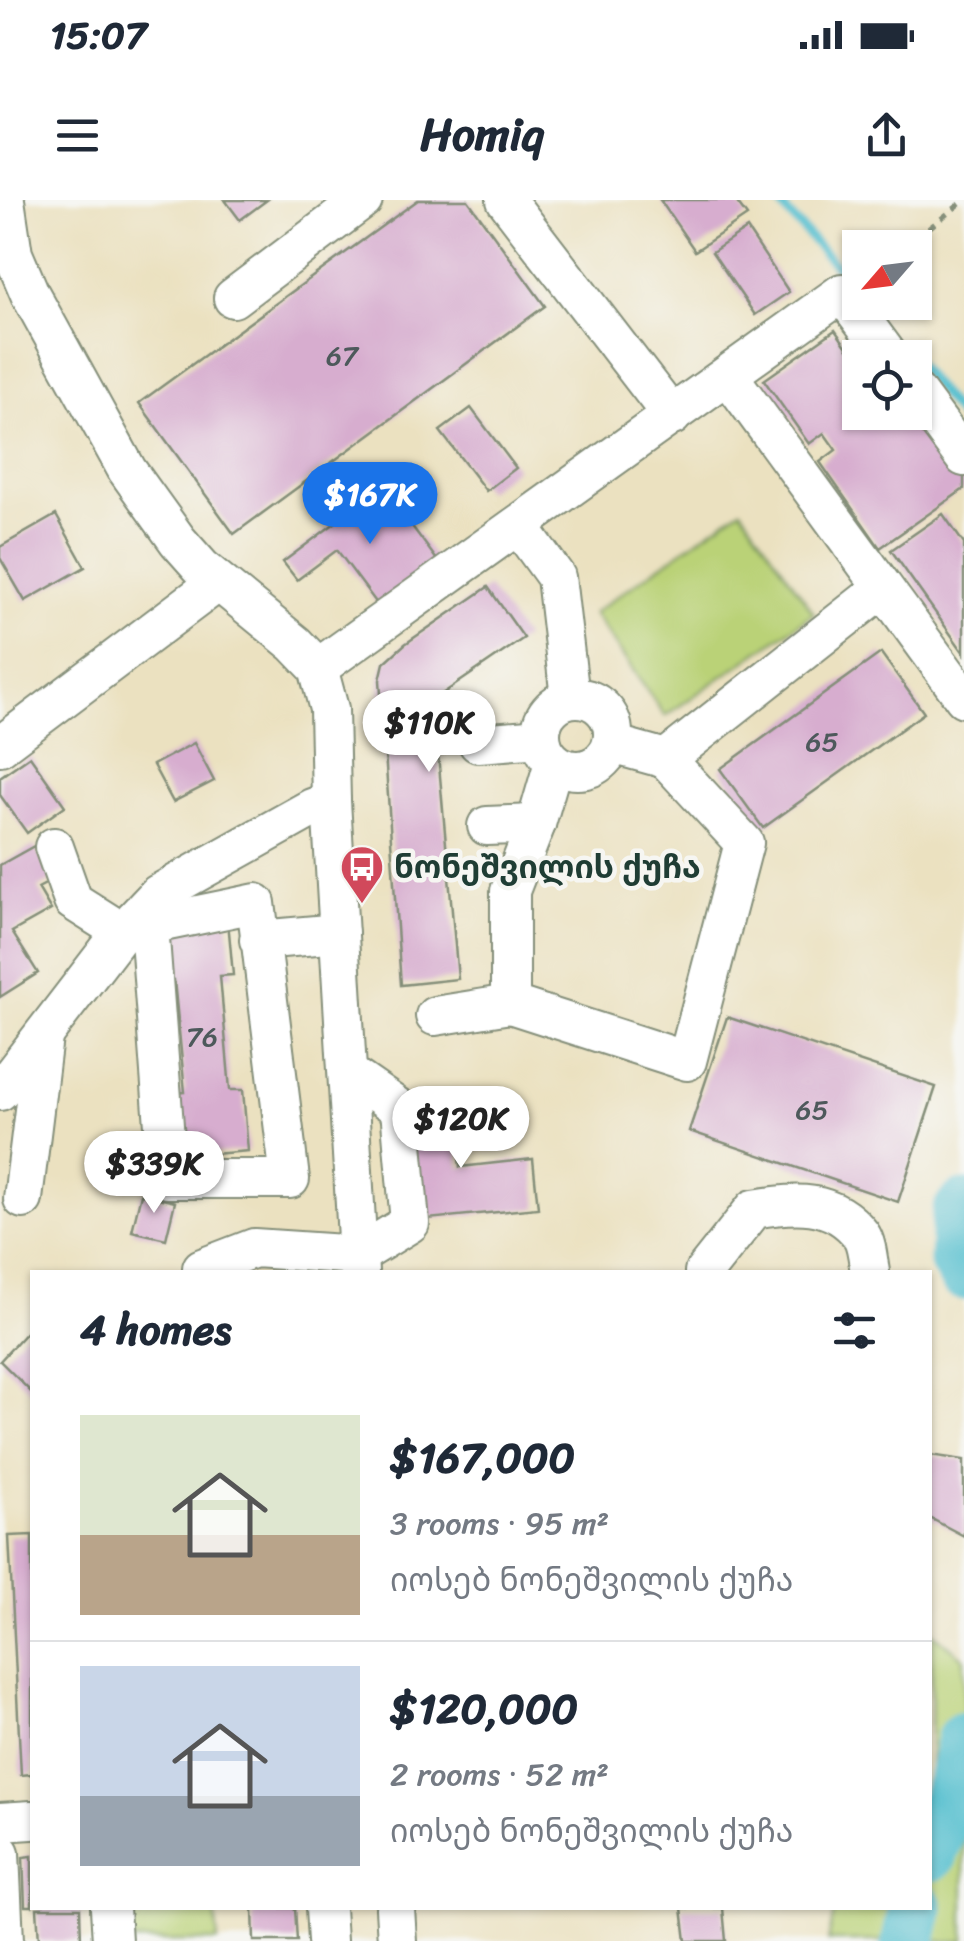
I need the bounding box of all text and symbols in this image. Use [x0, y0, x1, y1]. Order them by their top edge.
text: 15:07 [50, 2, 147, 69]
text: Homiq [420, 95, 544, 175]
icon: menu [50, 108, 105, 163]
icon: share [859, 108, 914, 163]
north arrow [842, 230, 932, 320]
map controls [842, 230, 932, 430]
house number: 67 [326, 331, 360, 380]
button: locate [842, 340, 932, 430]
pin: $167K [300, 462, 440, 547]
text: $167K [324, 466, 416, 523]
pin: $110K [359, 690, 499, 775]
text: $110K [385, 694, 473, 751]
house number: 65 [805, 717, 839, 766]
place label: ნონეშვილის ქუჩა [394, 839, 701, 896]
bus stop icon: ნონეშვილის ქუჩა [339, 844, 385, 905]
house number: 76 [186, 1012, 218, 1061]
house number: 65 [795, 1085, 829, 1134]
pin: $120K [391, 1086, 531, 1171]
text: $120K [414, 1090, 508, 1147]
pin: $339K [84, 1131, 224, 1216]
text: $339K [106, 1135, 202, 1192]
text: 4 homes [80, 1293, 232, 1367]
icon: filters [827, 1303, 882, 1358]
text: $167,000 [390, 1421, 575, 1495]
icon: home [160, 1455, 280, 1575]
text: 3 rooms · 95 m² [390, 1495, 609, 1552]
text: იოსებ ნონეშვილის ქუჩა [390, 1552, 793, 1609]
text: $120,000 [390, 1672, 578, 1746]
icon: home [160, 1706, 280, 1826]
text: 2 rooms · 52 m² [390, 1746, 609, 1803]
text: იოსებ ნონეშვილის ქუჩა [390, 1803, 793, 1860]

